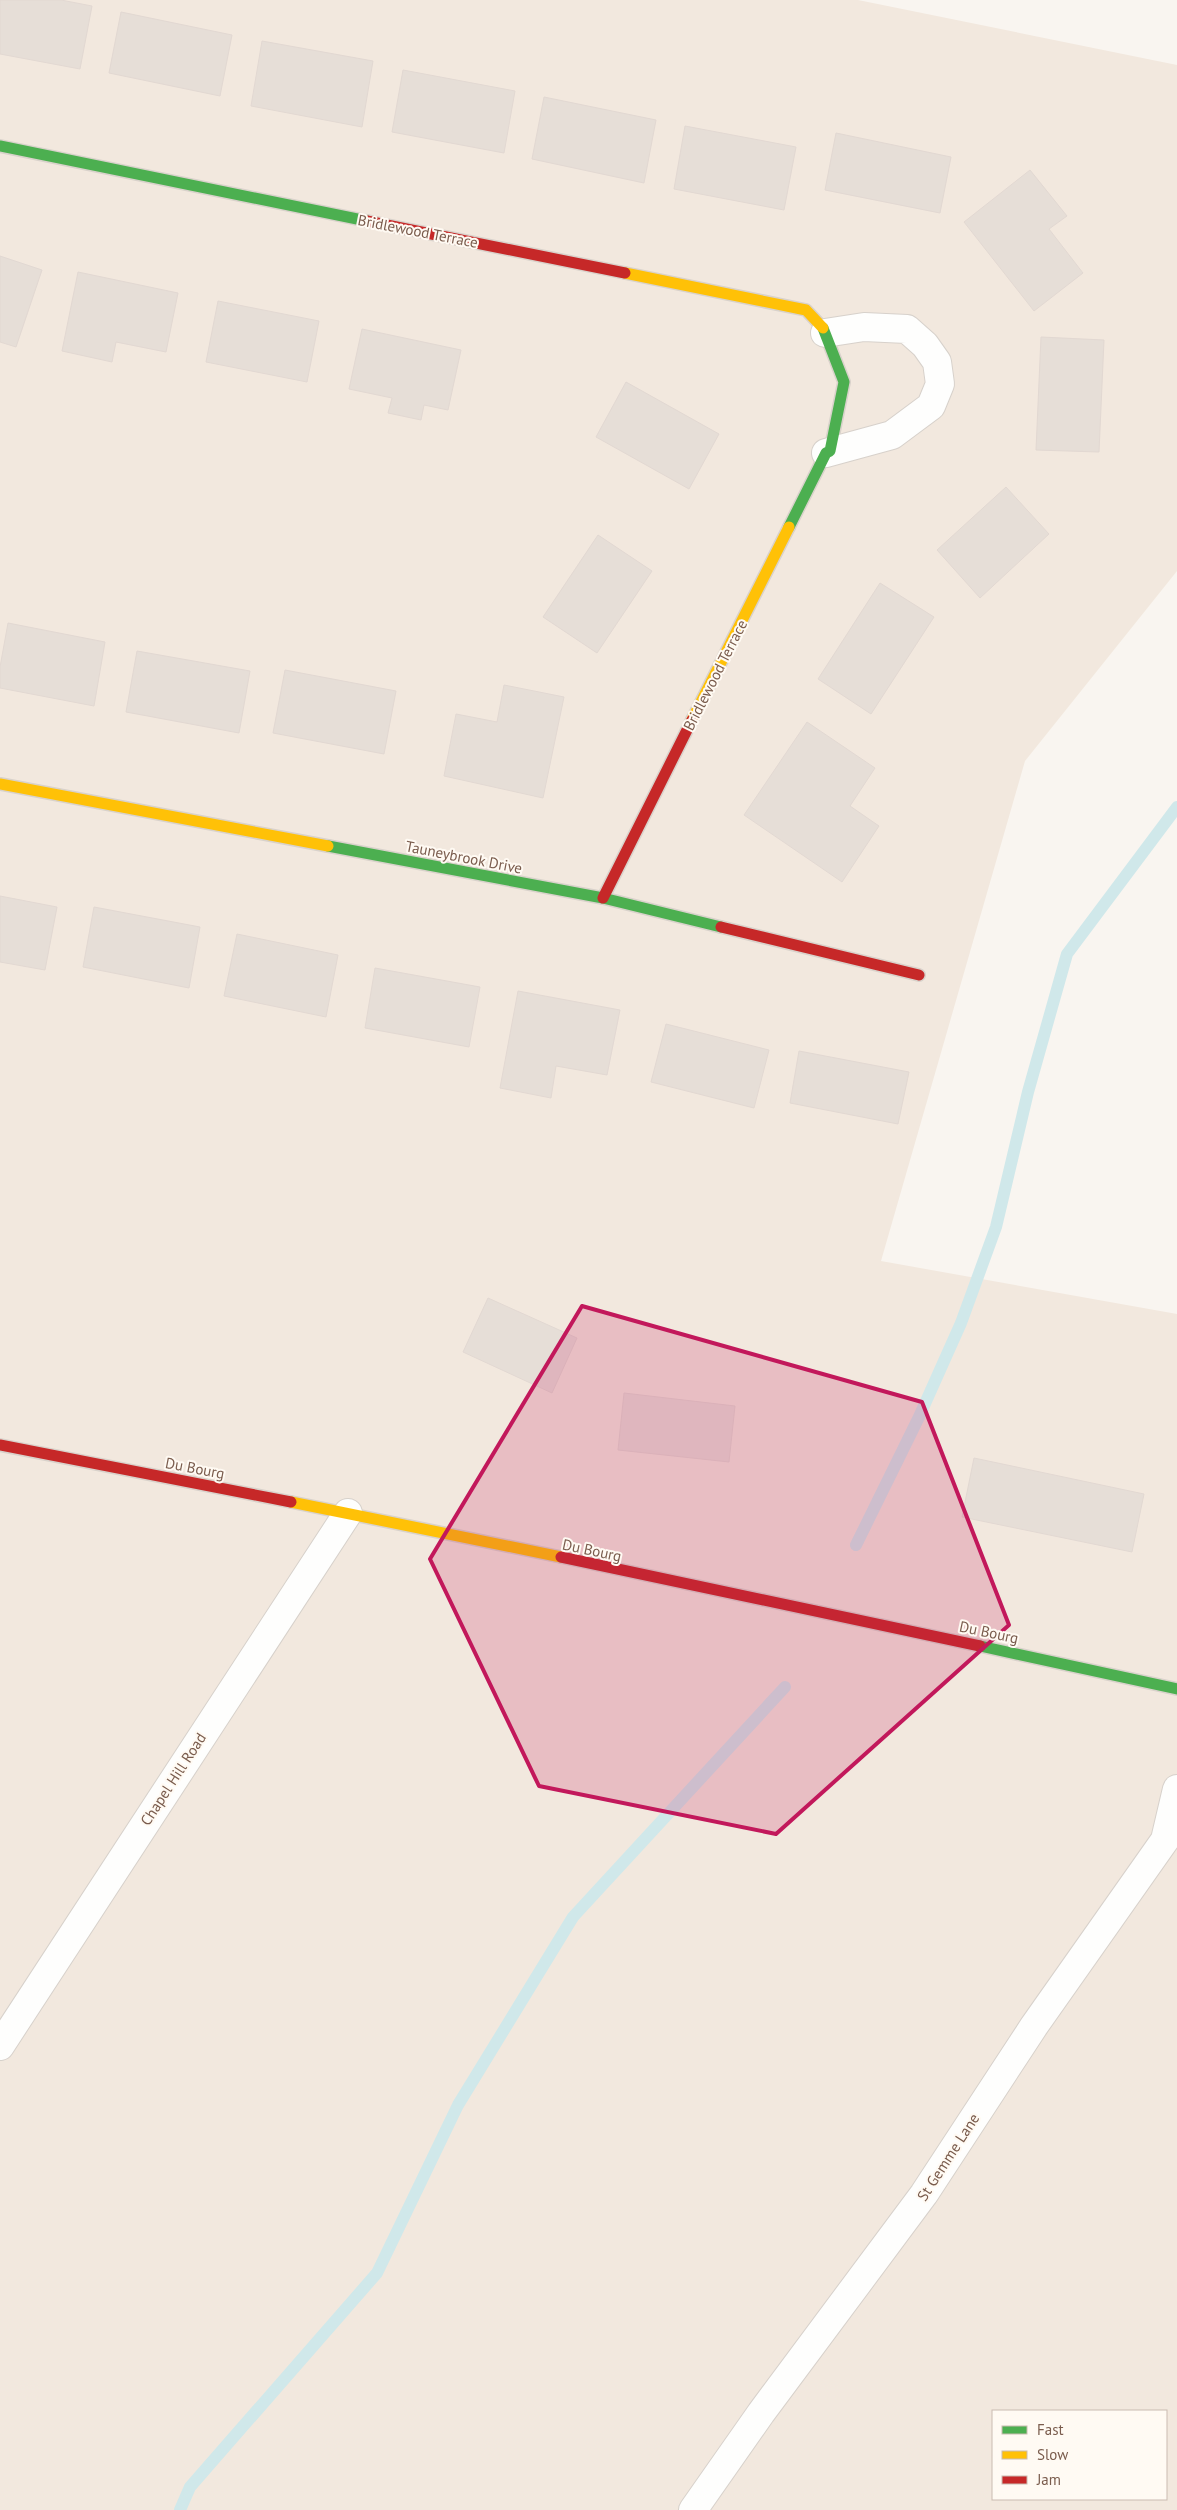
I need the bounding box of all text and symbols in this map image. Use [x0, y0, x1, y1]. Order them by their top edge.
street label: Bridlewood Terrace [356, 210, 480, 252]
street label: Bridlewood Terrace [679, 616, 751, 734]
street label: Tauneybrook Drive [404, 836, 524, 878]
street label: Du Bourg [164, 1453, 226, 1483]
street label: Du Bourg [561, 1534, 623, 1566]
street label: Du Bourg [958, 1616, 1020, 1648]
street label: Chapel Hill Road [136, 1729, 210, 1829]
street label: St Gemme Lane [913, 2110, 983, 2204]
legend [992, 2410, 1167, 2500]
text: Fast [1037, 2420, 1064, 2439]
text: Slow [1037, 2445, 1068, 2464]
text: Jam [1036, 2470, 1061, 2489]

